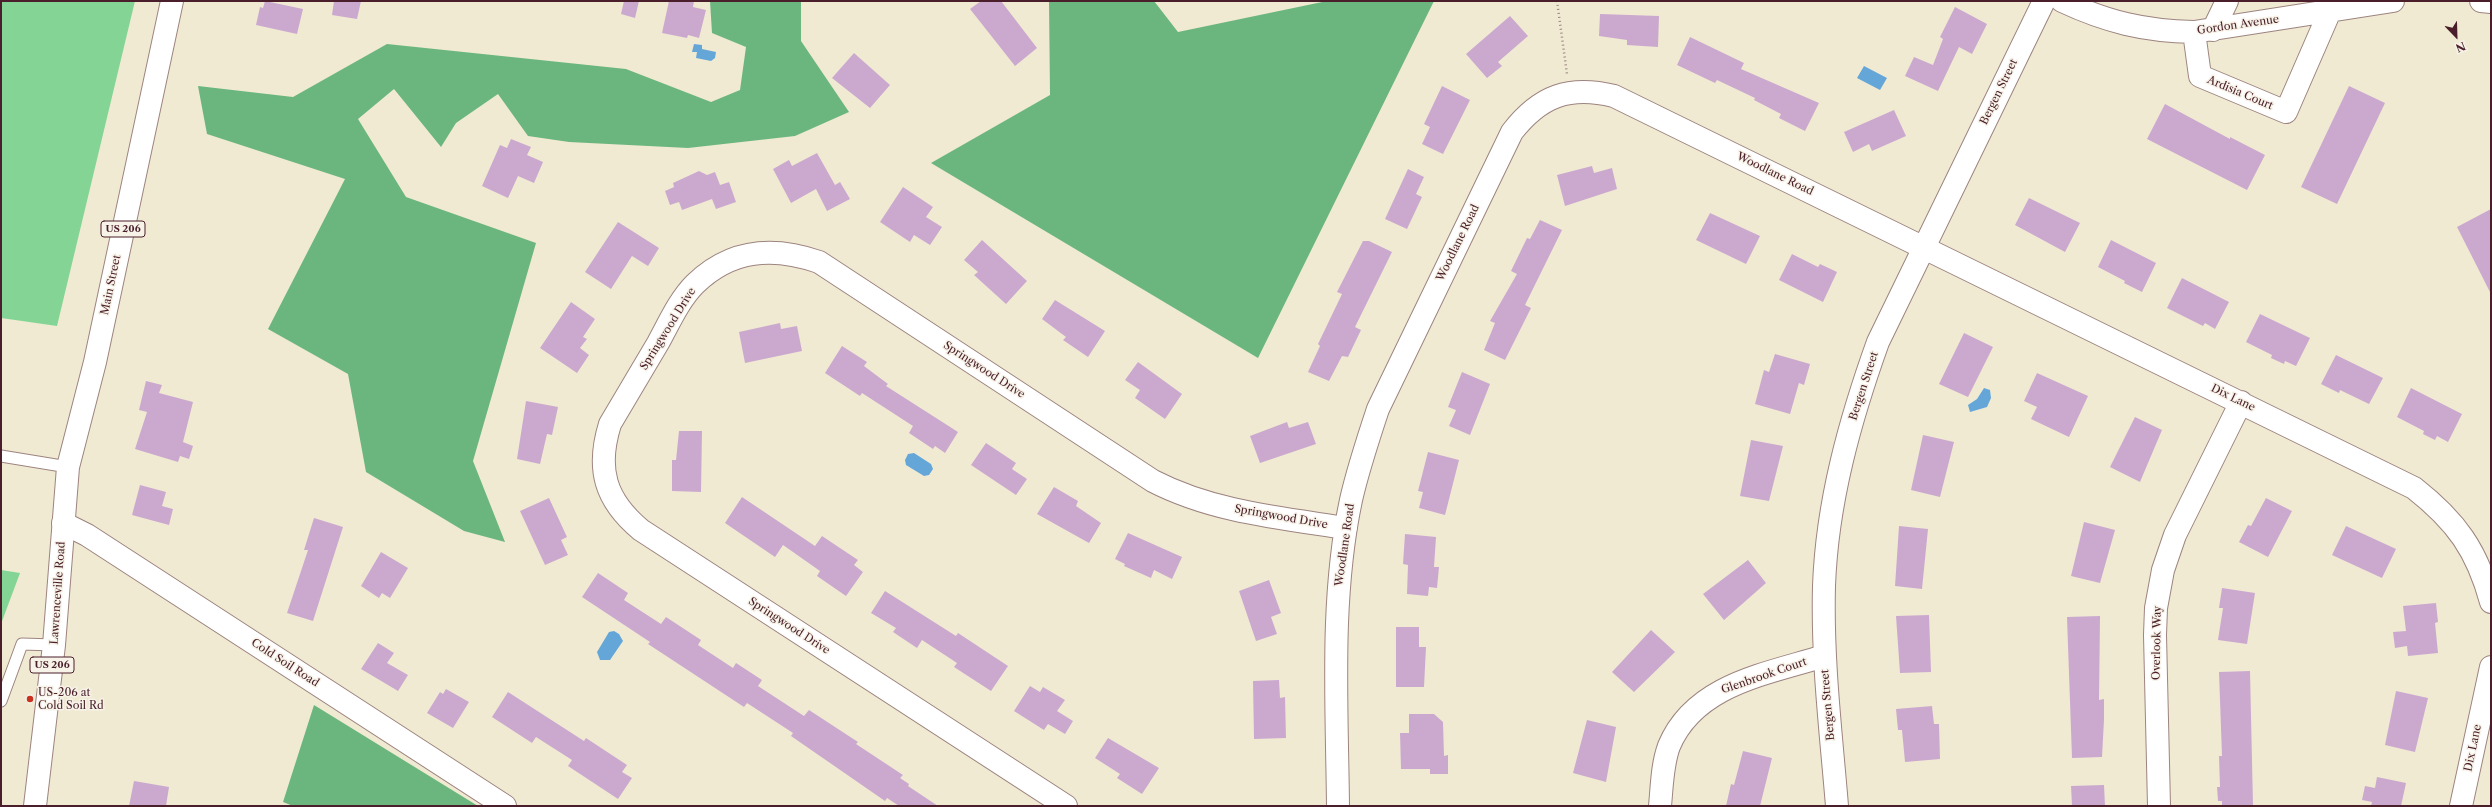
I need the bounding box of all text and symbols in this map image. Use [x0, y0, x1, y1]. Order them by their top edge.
street label: Gordon Avenue [2196, 13, 2280, 37]
north arrow [2436, 16, 2476, 56]
text: N [2454, 39, 2468, 55]
street label: Bergen Street [1977, 57, 2021, 127]
street label: Ardisia Court [2205, 73, 2275, 113]
street label: Woodlane Road [1735, 150, 1815, 198]
street label: Woodlane Road [1434, 203, 1482, 283]
road number: US 206 [101, 221, 145, 237]
street label: Main Street [98, 254, 124, 316]
street label: Springwood Drive [637, 285, 699, 373]
street label: Springwood Drive [941, 339, 1027, 401]
street label: Bergen Street [1847, 350, 1881, 422]
street label: Dix Lane [2209, 382, 2257, 414]
street label: Springwood Drive [1233, 502, 1329, 532]
street label: Woodlane Road [1333, 503, 1357, 587]
street label: Lawrenceville Road [48, 541, 68, 645]
street label: Springwood Drive [746, 595, 832, 657]
street label: Overlook Way [2150, 606, 2164, 680]
street label: Cold Soil Road [249, 636, 321, 690]
street label: Glenbrook Court [1719, 655, 1809, 697]
road number: US 206 [30, 657, 74, 673]
street label: Bergen Street [1818, 669, 1838, 741]
place label: US-206 at Cold Soil Rd [38, 686, 104, 712]
marker: US-206 at Cold Soil Rd [25, 694, 35, 704]
street label: Dix Lane [2462, 723, 2484, 773]

